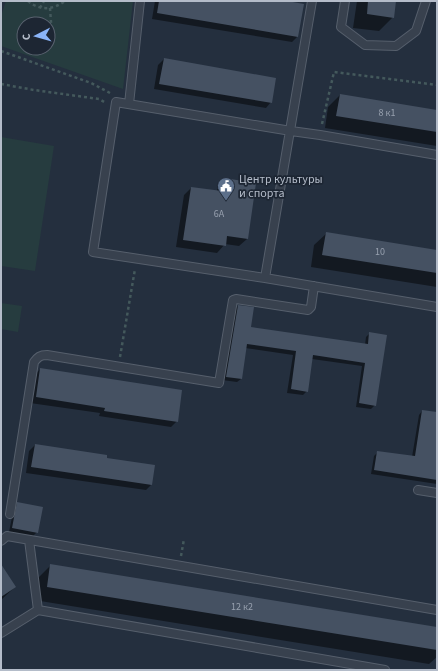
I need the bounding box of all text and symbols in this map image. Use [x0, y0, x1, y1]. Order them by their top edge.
north arrow [16, 16, 56, 56]
text: С [19, 32, 34, 41]
house number: 8 к1 [379, 106, 395, 120]
place label: Центр культуры и спорта [239, 171, 323, 202]
public building icon: Центр культуры и спорта [216, 176, 236, 201]
house number: 6А [214, 207, 225, 221]
house number: 10 [375, 245, 385, 259]
house number: 12 к2 [231, 600, 253, 614]

